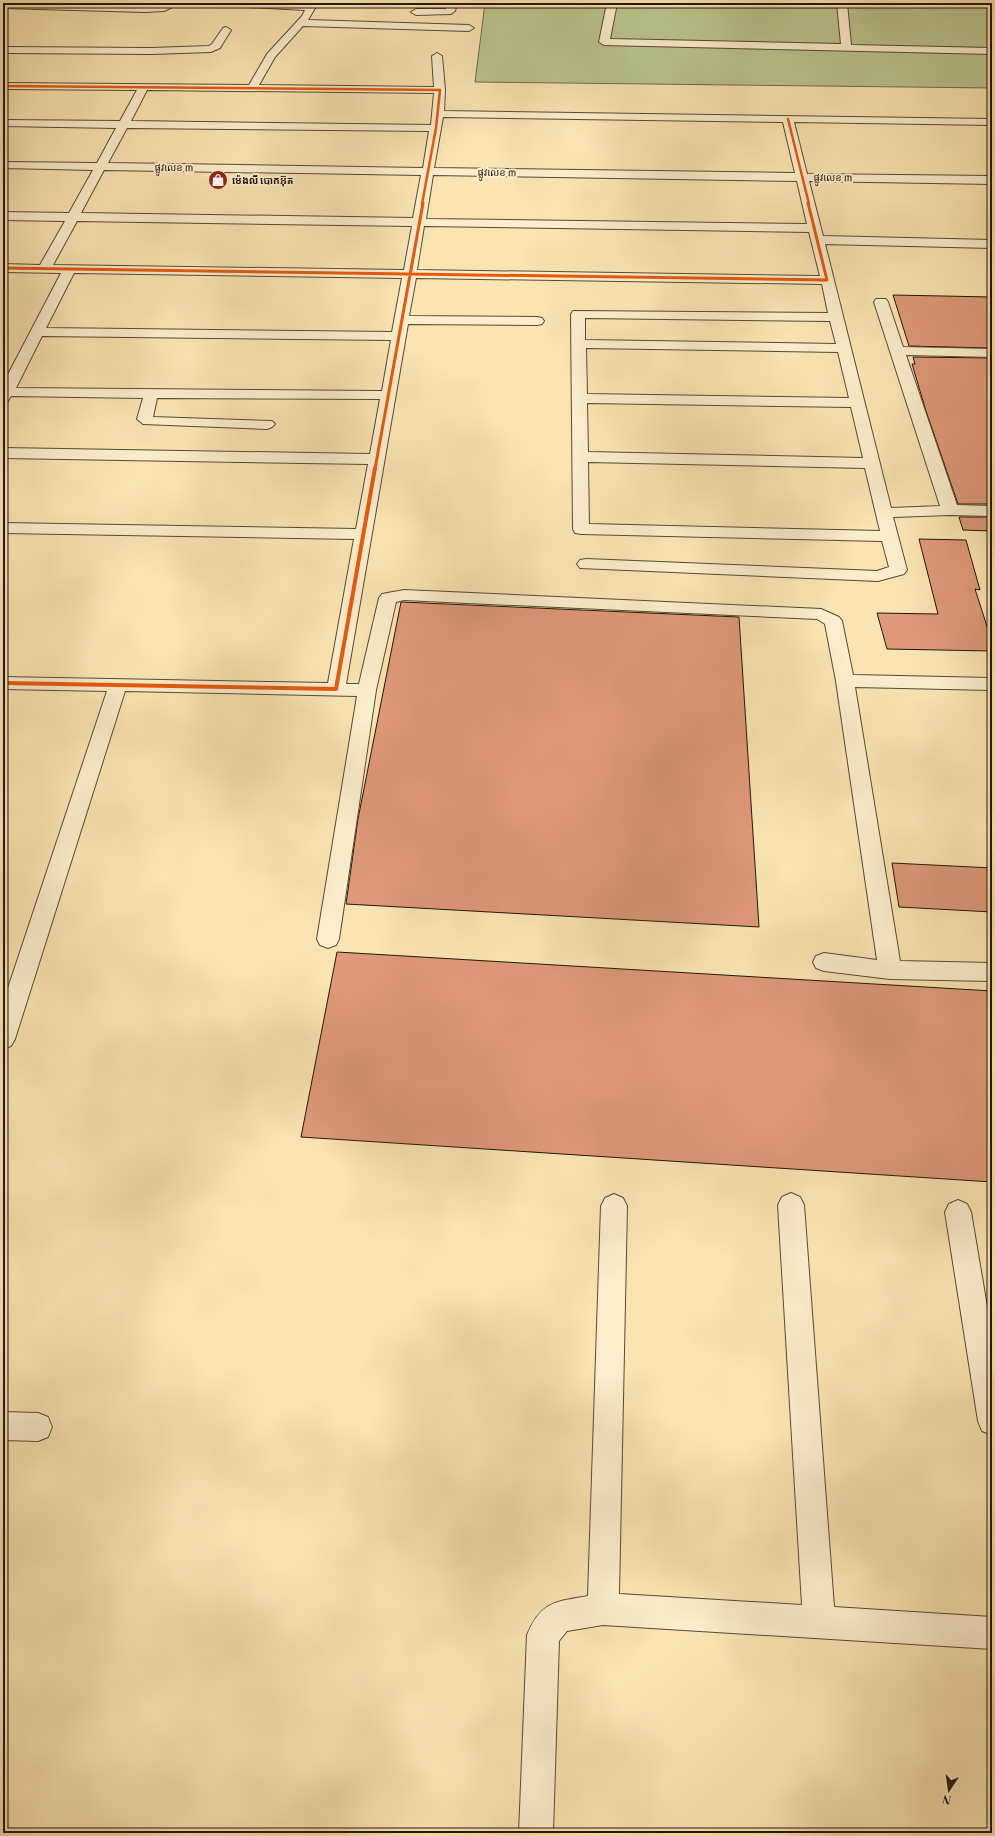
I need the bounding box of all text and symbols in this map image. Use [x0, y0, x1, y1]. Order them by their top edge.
street label: ផ្លូវលេខ ៣ [154, 162, 193, 177]
street label: ផ្លូវលេខ ៣ [477, 167, 516, 182]
shop icon: ម៉េងលី បោកអ៊ុត [207, 169, 229, 191]
street label: ផ្លូវលេខ ៣ [813, 172, 852, 187]
place label: ម៉េងលី បោកអ៊ុត [232, 175, 294, 187]
north arrow [929, 1770, 969, 1810]
text: N [941, 1791, 953, 1807]

